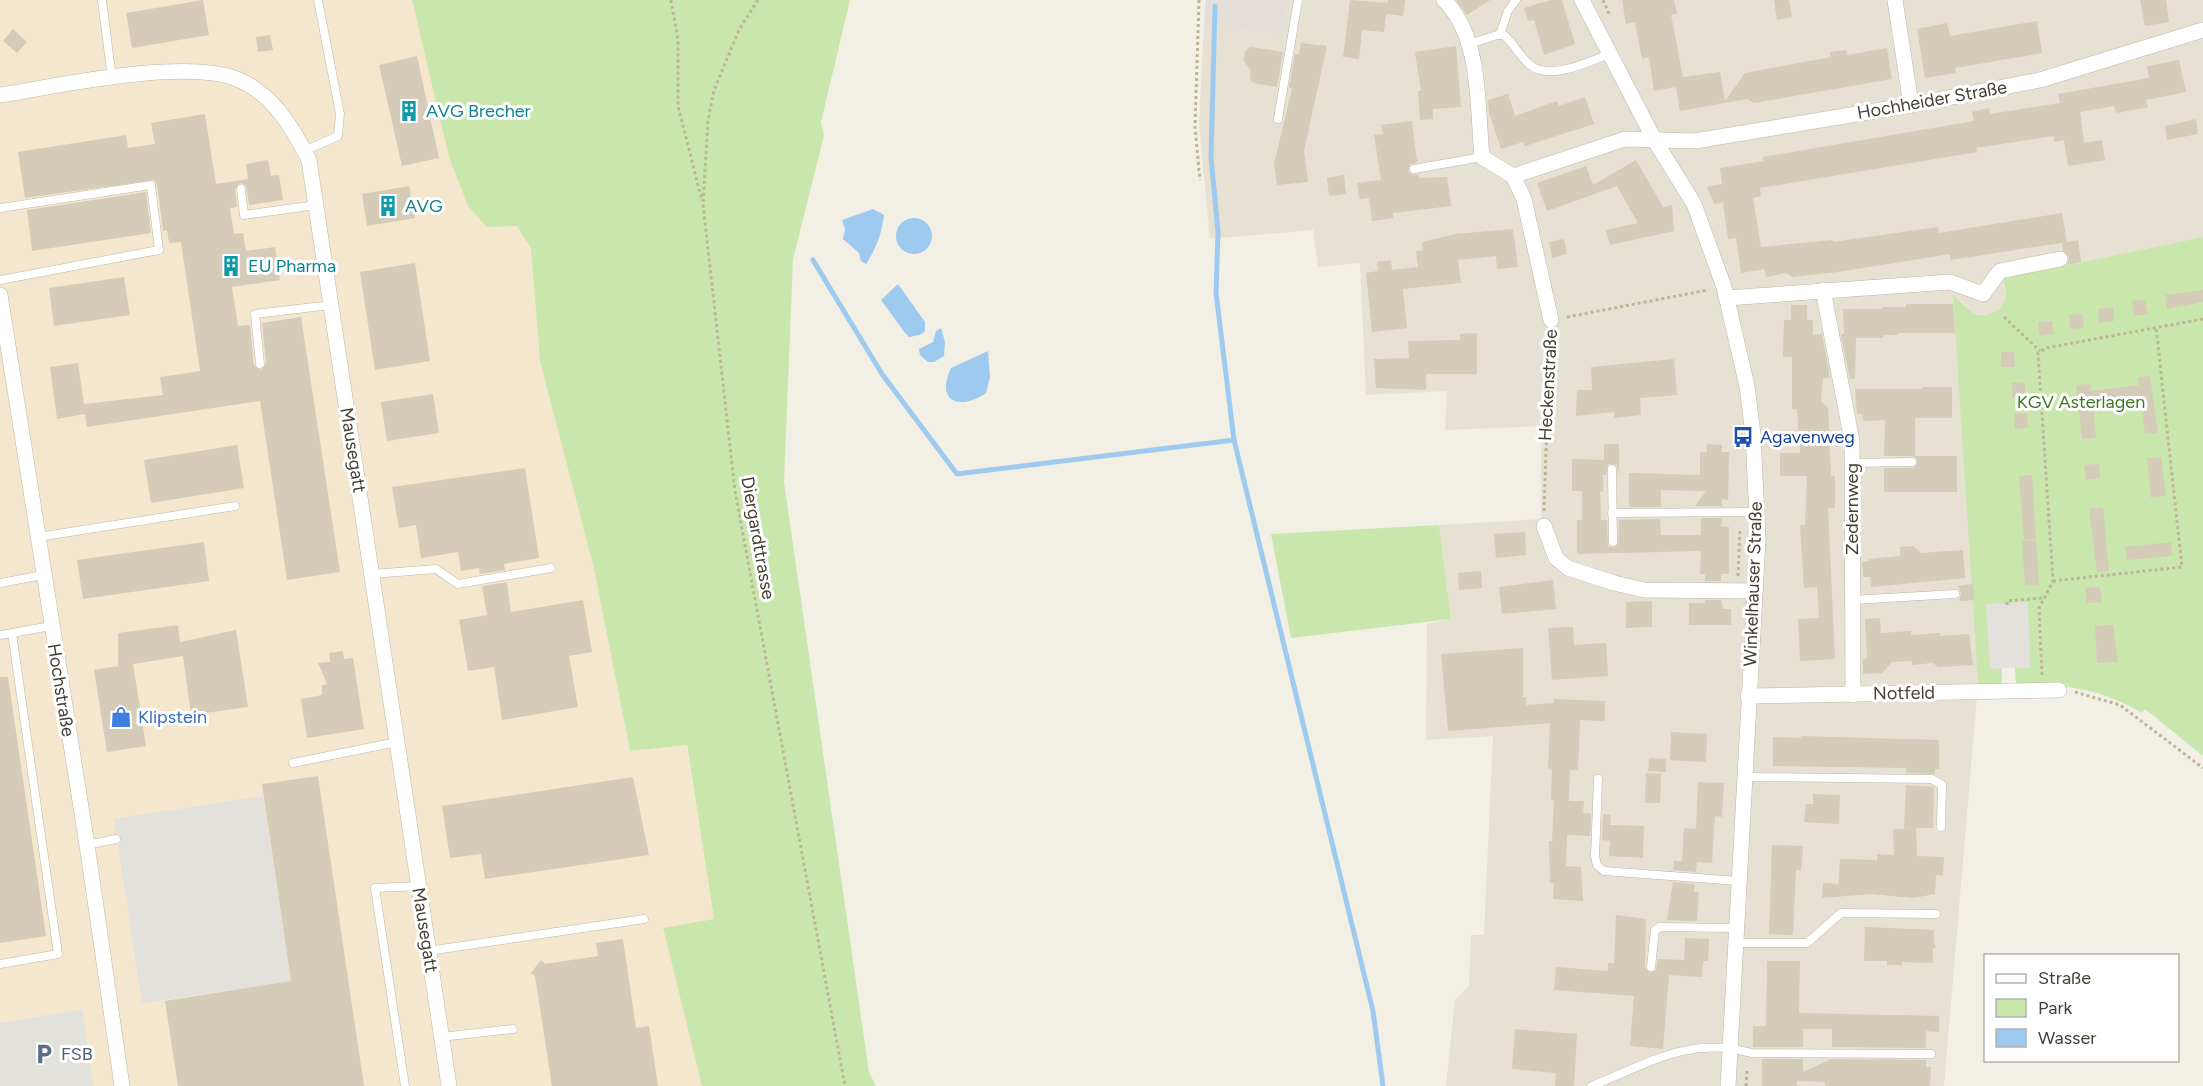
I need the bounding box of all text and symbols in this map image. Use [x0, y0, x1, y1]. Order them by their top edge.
street label: Hochheider Straße [1855, 76, 2009, 124]
building icon: AVG Brecher [397, 99, 421, 123]
place label: AVG Brecher [426, 100, 531, 122]
building icon: AVG [376, 194, 400, 218]
place label: AVG [405, 195, 443, 217]
building icon: EU Pharma [219, 254, 243, 278]
place label: EU Pharma [248, 255, 336, 277]
street label: Heckenstraße [1534, 328, 1562, 441]
park label: KGV Asterlagen [2017, 391, 2145, 413]
street label: Mausegatt [335, 406, 371, 494]
bus stop icon: Agavenweg [1731, 425, 1755, 449]
place label: Agavenweg [1760, 426, 1855, 448]
street label: Zedernweg [1841, 463, 1863, 555]
street label: Diergardttrasse [736, 475, 780, 601]
street label: Winkelhauser Straße [1739, 501, 1767, 667]
street label: Hochstraße [43, 642, 79, 738]
street label: Notfeld [1873, 681, 1935, 705]
shop icon: Klipstein [109, 705, 133, 729]
place label: Klipstein [138, 706, 207, 728]
street label: Mausegatt [407, 886, 443, 974]
legend [1984, 954, 2179, 1062]
text: Straße [2038, 967, 2091, 989]
text: Park [2038, 997, 2073, 1019]
text: Wasser [2038, 1027, 2096, 1049]
parking icon: FSB [32, 1042, 56, 1066]
place label: FSB [61, 1043, 93, 1065]

